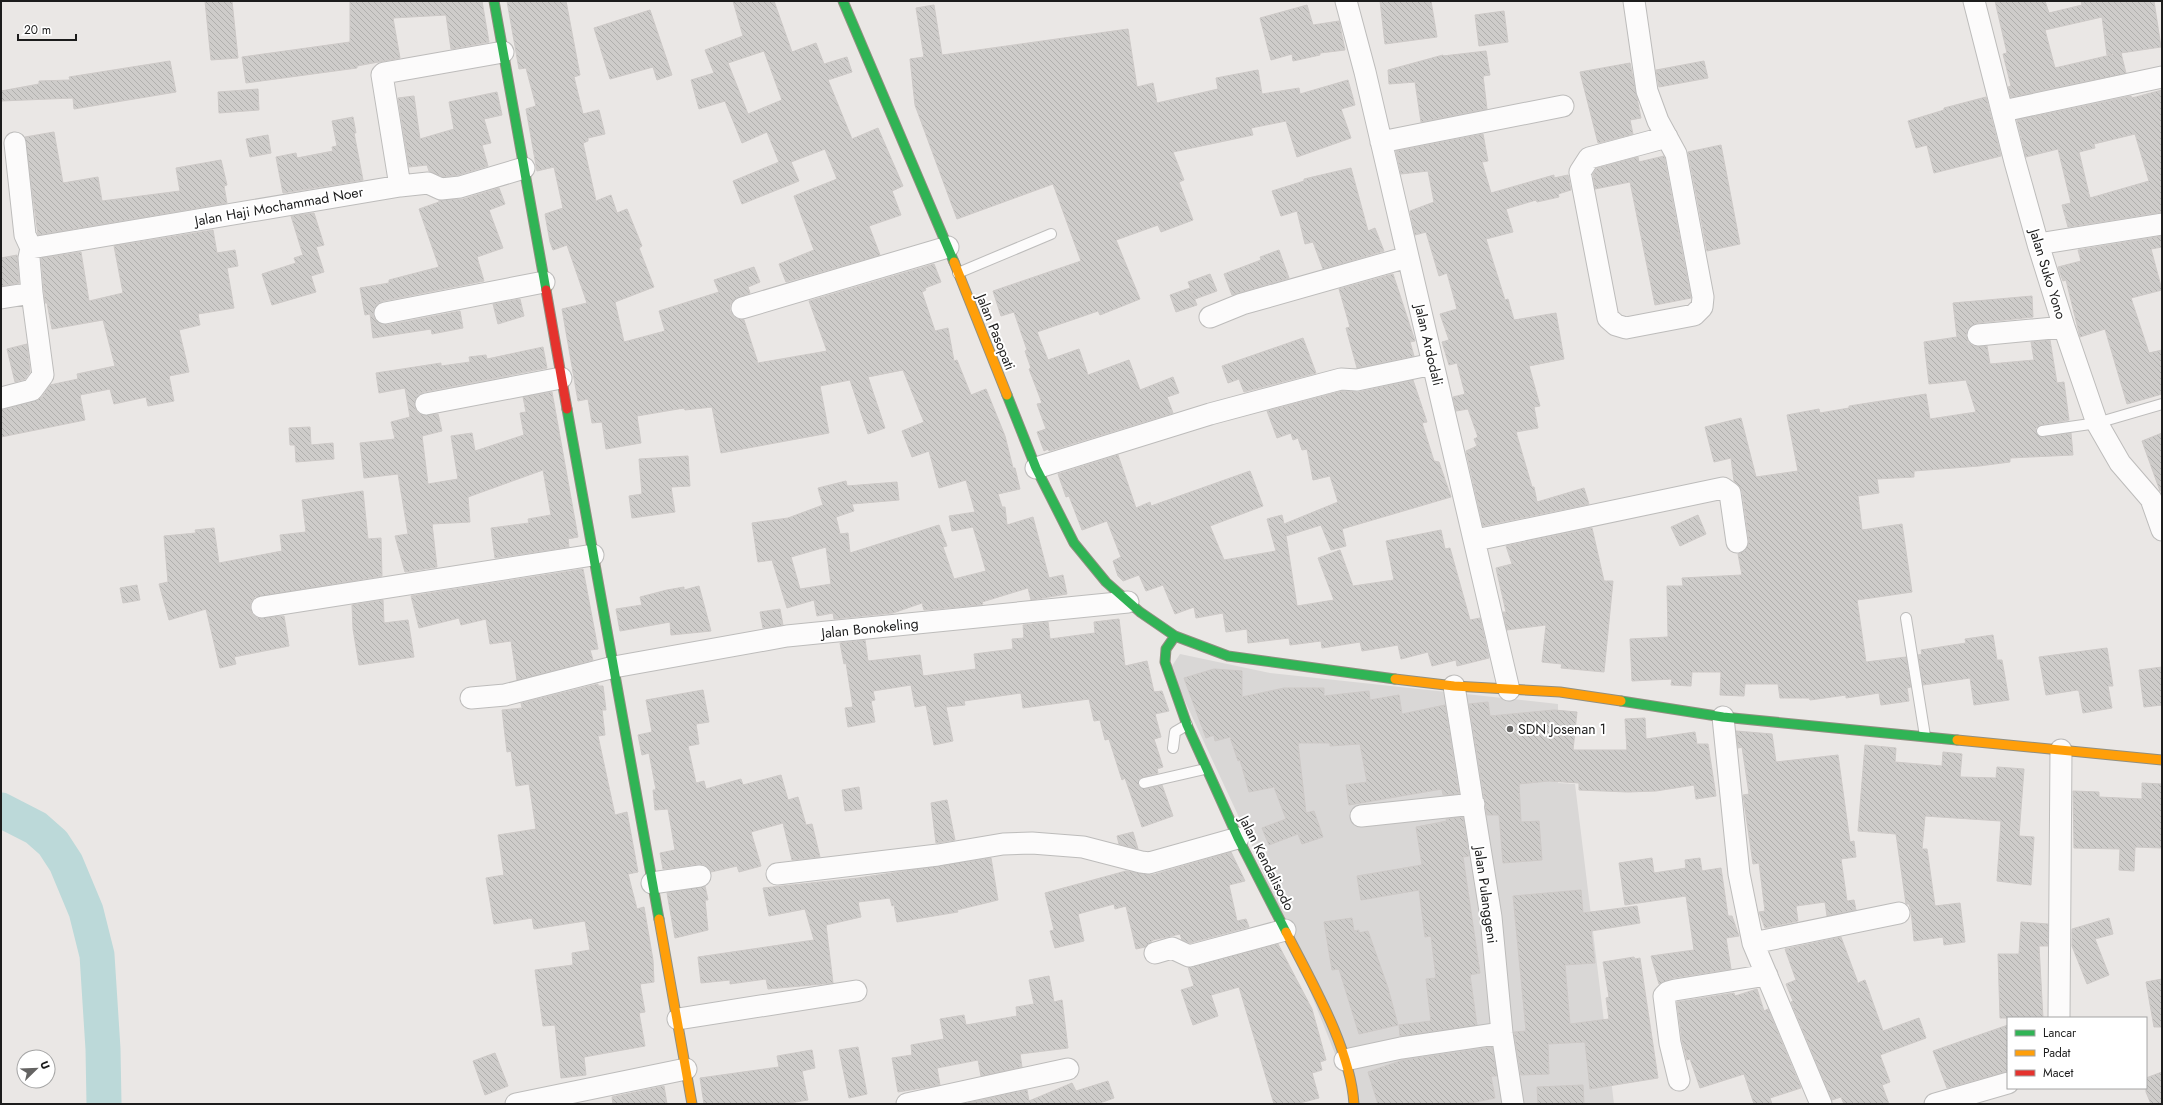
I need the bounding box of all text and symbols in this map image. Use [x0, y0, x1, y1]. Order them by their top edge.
scale bar [18, 16, 76, 42]
text: 20 m [24, 21, 51, 39]
street label: Jalan Haji Mochammad Noer [191, 181, 365, 231]
street label: Jalan Suko Yono [2024, 224, 2071, 322]
street label: Jalan Pasopati [971, 289, 1020, 373]
street label: Jalan Ardodali [1409, 300, 1448, 388]
street label: Jalan Bonokeling [819, 613, 919, 643]
place label: SDN Josenan 1 [1518, 719, 1606, 739]
marker: SDN Josenan 1 [1505, 724, 1515, 734]
street label: Jalan Kendalisodo [1234, 810, 1300, 914]
street label: Jalan Pulanggeni [1469, 843, 1503, 945]
legend [2007, 1017, 2147, 1089]
text: Lancar [2043, 1024, 2077, 1042]
text: Padat [2043, 1044, 2071, 1062]
north arrow [16, 1049, 56, 1089]
text: U [36, 1058, 54, 1072]
text: Macet [2043, 1064, 2073, 1082]

